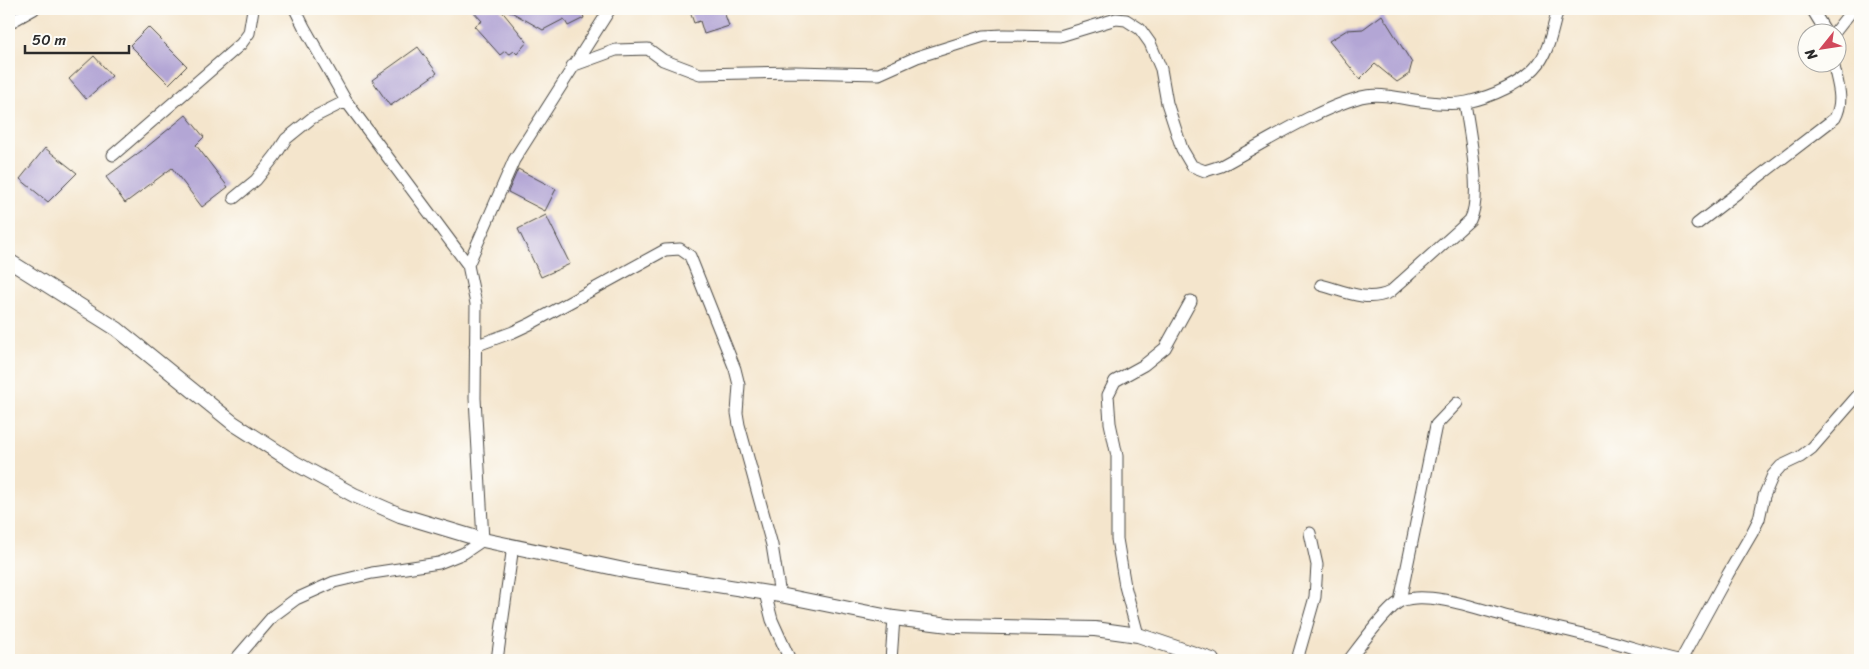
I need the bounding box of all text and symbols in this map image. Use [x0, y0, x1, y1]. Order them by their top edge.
scale bar [25, 22, 129, 54]
north arrow [1796, 22, 1846, 72]
text: 50 m [32, 27, 67, 53]
text: N [1798, 44, 1825, 66]

